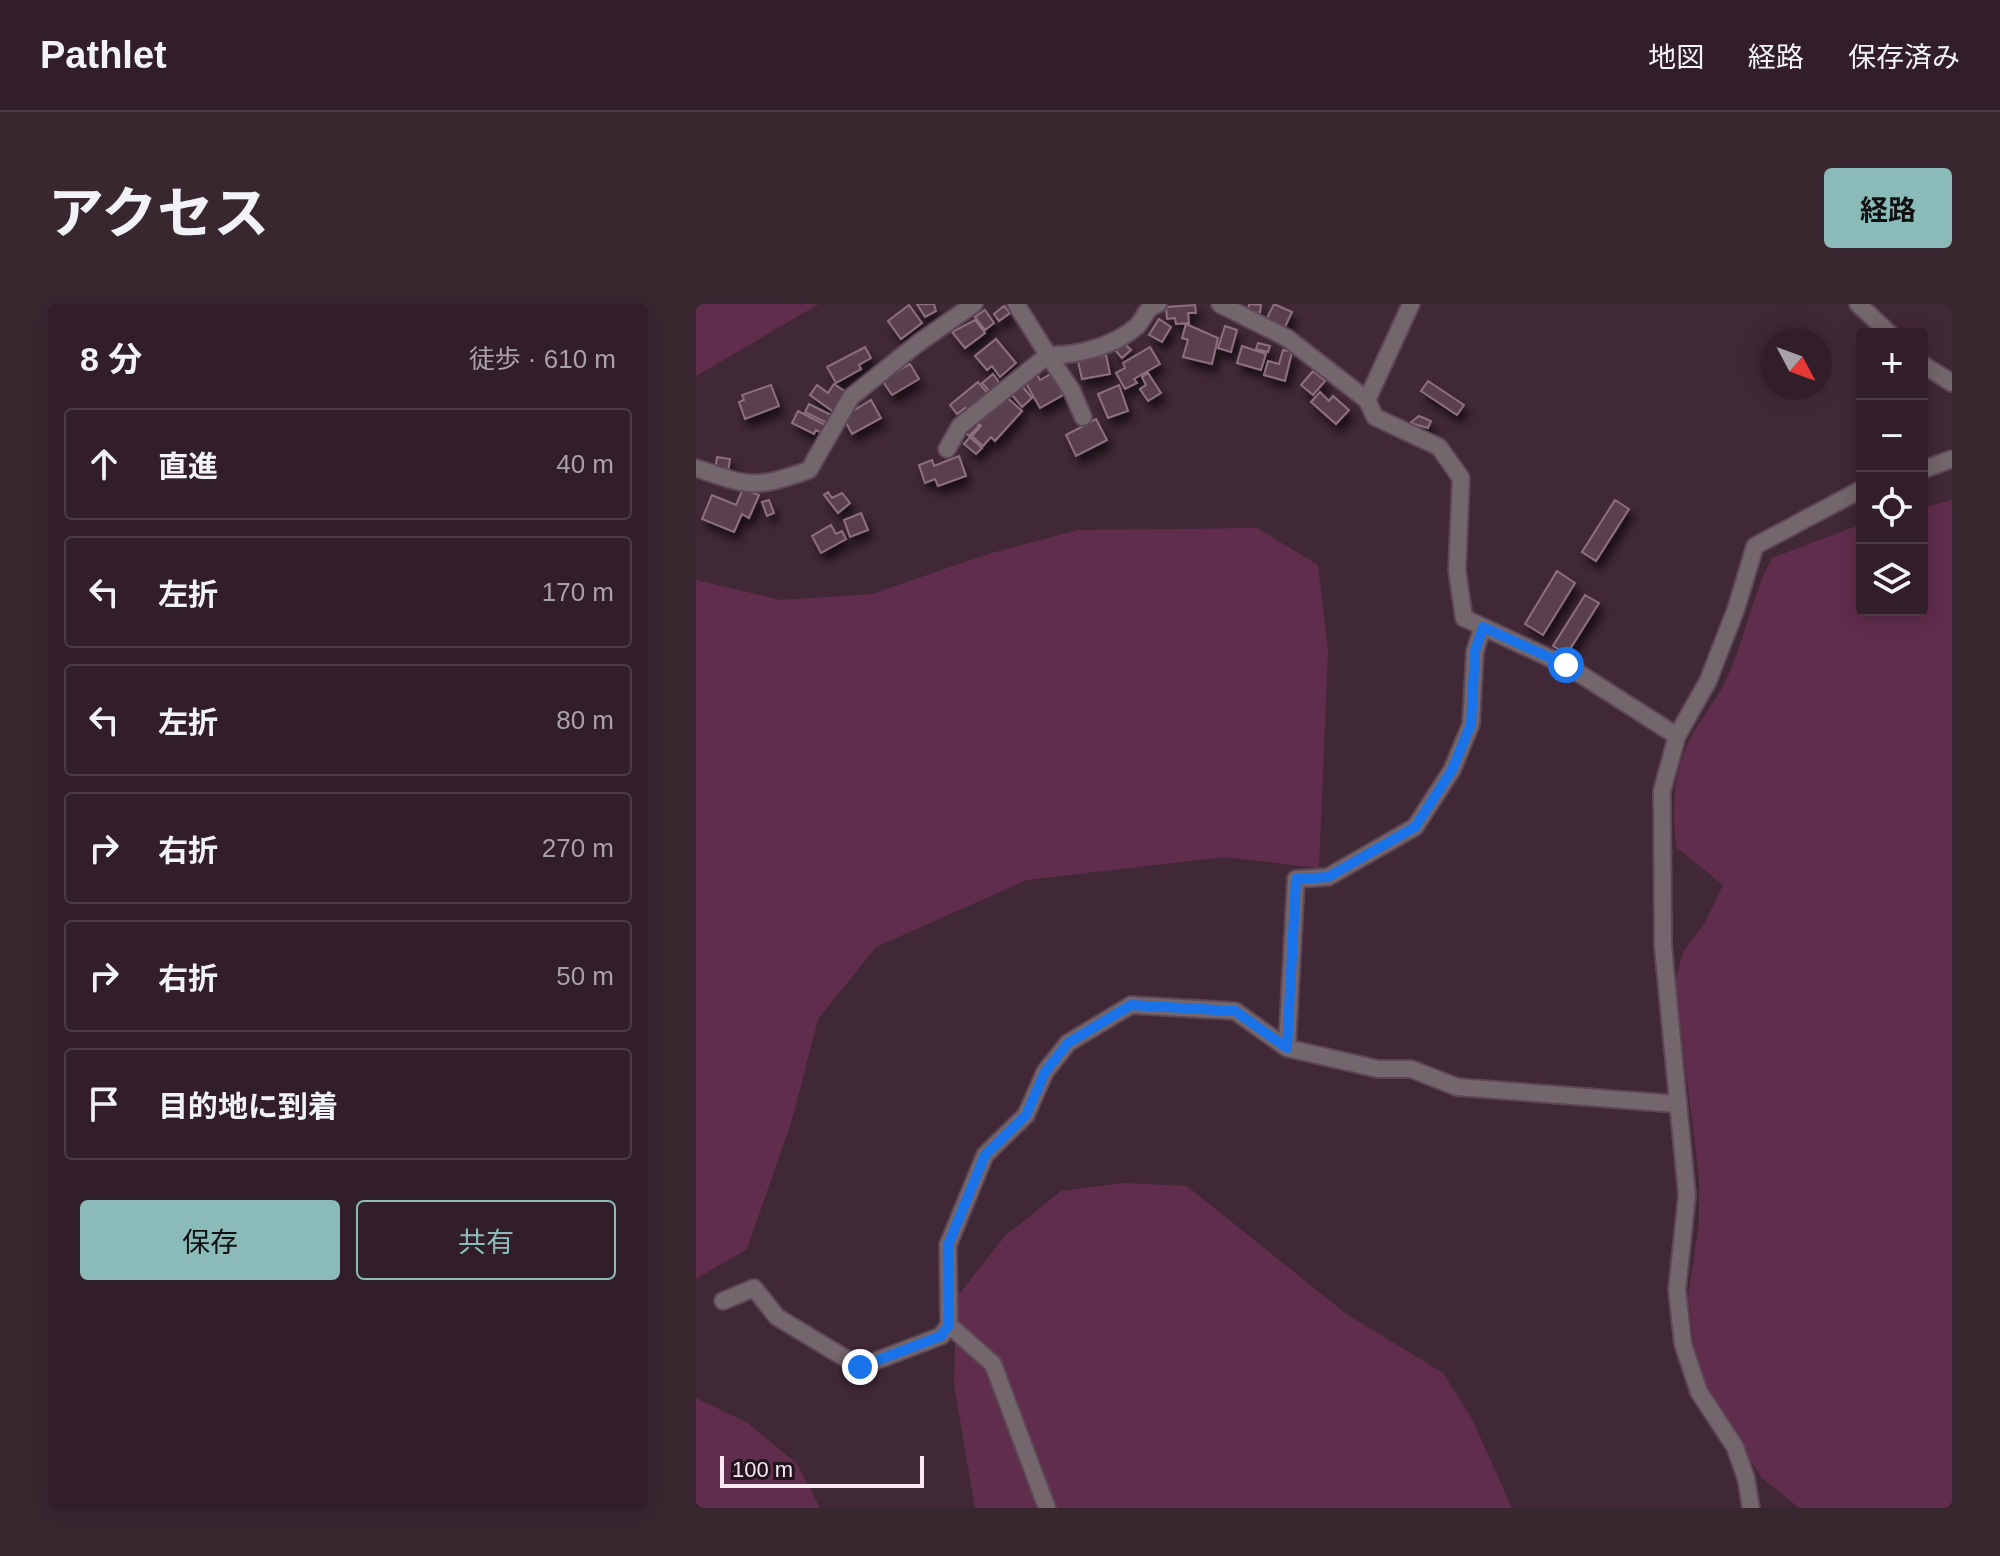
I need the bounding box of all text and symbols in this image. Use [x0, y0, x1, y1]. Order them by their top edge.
text: Pathlet [40, 34, 167, 76]
text: 地図 [1648, 42, 1704, 73]
text: 経路 [1748, 42, 1804, 73]
text: 保存済み [1848, 42, 1960, 73]
button: 経路 [1824, 168, 1952, 248]
text: アクセス [48, 182, 269, 245]
north arrow [1760, 328, 1832, 400]
map controls [1856, 328, 1928, 616]
button: + [1856, 328, 1928, 400]
text: 8 分 [80, 340, 142, 378]
text: 徒歩 · 610 m [469, 344, 616, 374]
button: − [1856, 400, 1928, 472]
icon: ahead [82, 442, 126, 486]
text: 40 m [556, 449, 614, 479]
text: 直進 [158, 450, 218, 483]
button: locate [1856, 472, 1928, 544]
button: layers [1856, 544, 1928, 616]
icon: left [82, 570, 126, 614]
text: 170 m [542, 577, 614, 607]
text: 左折 [158, 578, 218, 611]
route start [1548, 647, 1584, 683]
icon: left [82, 698, 126, 742]
text: 80 m [556, 705, 614, 735]
text: 左折 [158, 706, 218, 739]
icon: right [82, 826, 126, 870]
text: 270 m [542, 833, 614, 863]
text: 右折 [158, 834, 218, 867]
icon: right [82, 954, 126, 998]
text: 50 m [556, 961, 614, 991]
text: 右折 [158, 962, 218, 995]
icon: arrive [82, 1082, 126, 1126]
text: 目的地に到着 [158, 1090, 338, 1123]
button: 保存 [80, 1200, 340, 1280]
button: 共有 [356, 1200, 616, 1280]
route end [842, 1349, 878, 1385]
scale bar [720, 1452, 924, 1488]
text: 100 m [732, 1457, 793, 1482]

